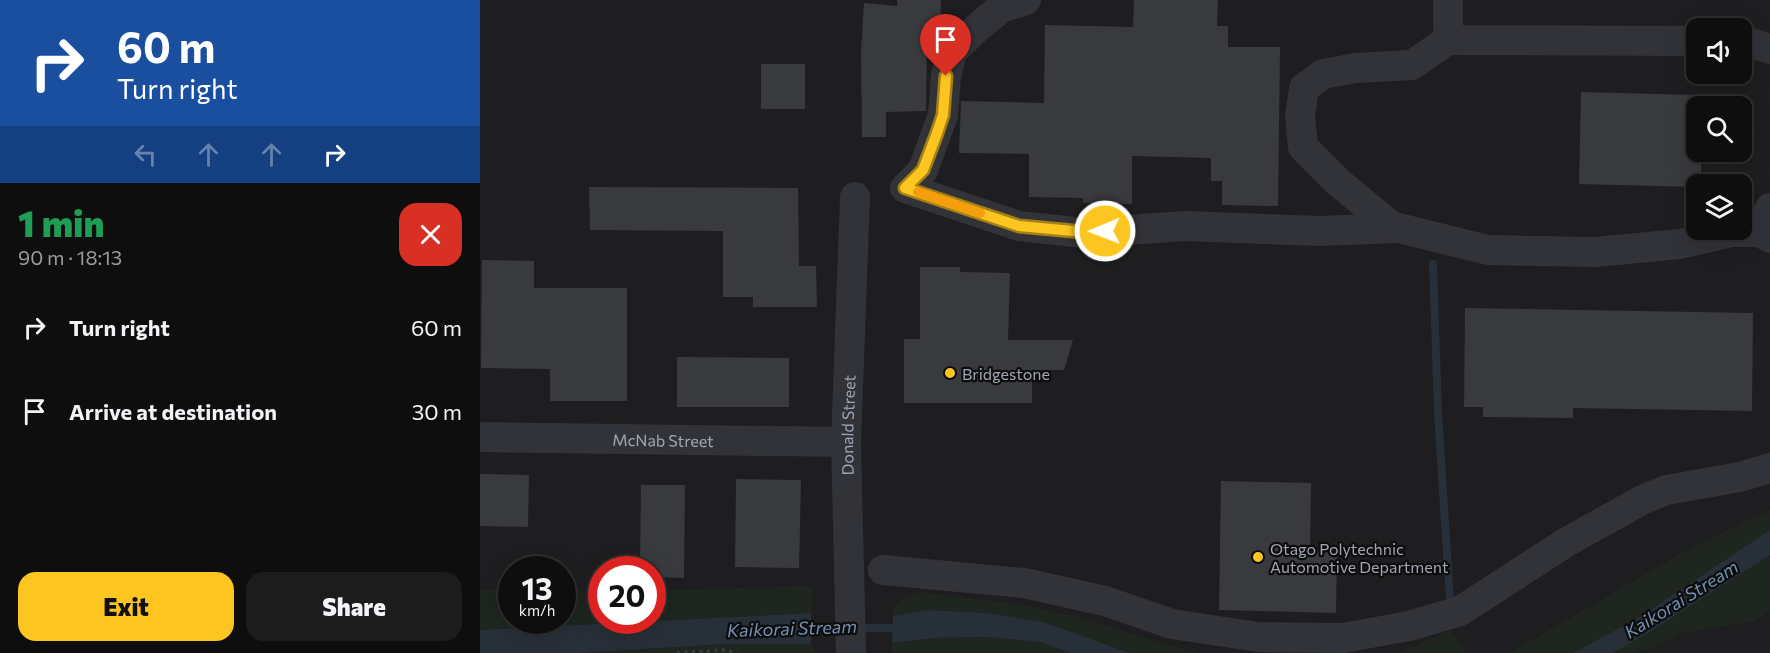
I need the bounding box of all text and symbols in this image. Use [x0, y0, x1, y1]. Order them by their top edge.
pin [920, 14, 971, 76]
map controls [1686, 18, 1752, 240]
button: sound [1686, 18, 1752, 84]
text: 60 m [117, 20, 216, 72]
icon: arrive [929, 23, 962, 56]
icon: right [18, 24, 96, 102]
text: Turn right [117, 72, 237, 105]
button: search [1686, 96, 1752, 162]
icon: left [129, 138, 162, 171]
icon: ahead [192, 138, 225, 171]
icon: ahead [255, 138, 288, 171]
icon: right [318, 138, 351, 171]
button: layers [1686, 174, 1752, 240]
position arrow [1073, 199, 1137, 263]
text: 1 min [18, 200, 104, 244]
button: close [399, 203, 462, 266]
text: 90 m · 18:13 [18, 245, 122, 269]
icon: right [18, 311, 51, 344]
text: Turn right [69, 314, 170, 341]
text: 60 m [411, 314, 462, 341]
place label: Bridgestone [962, 364, 1050, 383]
marker: Bridgestone [943, 366, 957, 380]
street label: Donald Street [836, 374, 858, 476]
icon: arrive [18, 395, 51, 428]
text: Arrive at destination [69, 398, 277, 425]
text: 30 m [412, 398, 462, 425]
street label: McNab Street [612, 429, 714, 450]
place label: Otago Polytechnic Automotive Department [1270, 539, 1449, 576]
marker: Otago Polytechnic Automotive Department [1251, 550, 1265, 564]
water label: Kaikorai Stream [1620, 555, 1742, 643]
speed limit sign: 20 [588, 556, 666, 634]
text: 13 [521, 569, 553, 606]
button: Exit [18, 572, 234, 641]
button: Share [246, 572, 462, 641]
text: km/h [519, 601, 555, 619]
water label: Kaikorai Stream [727, 615, 857, 641]

